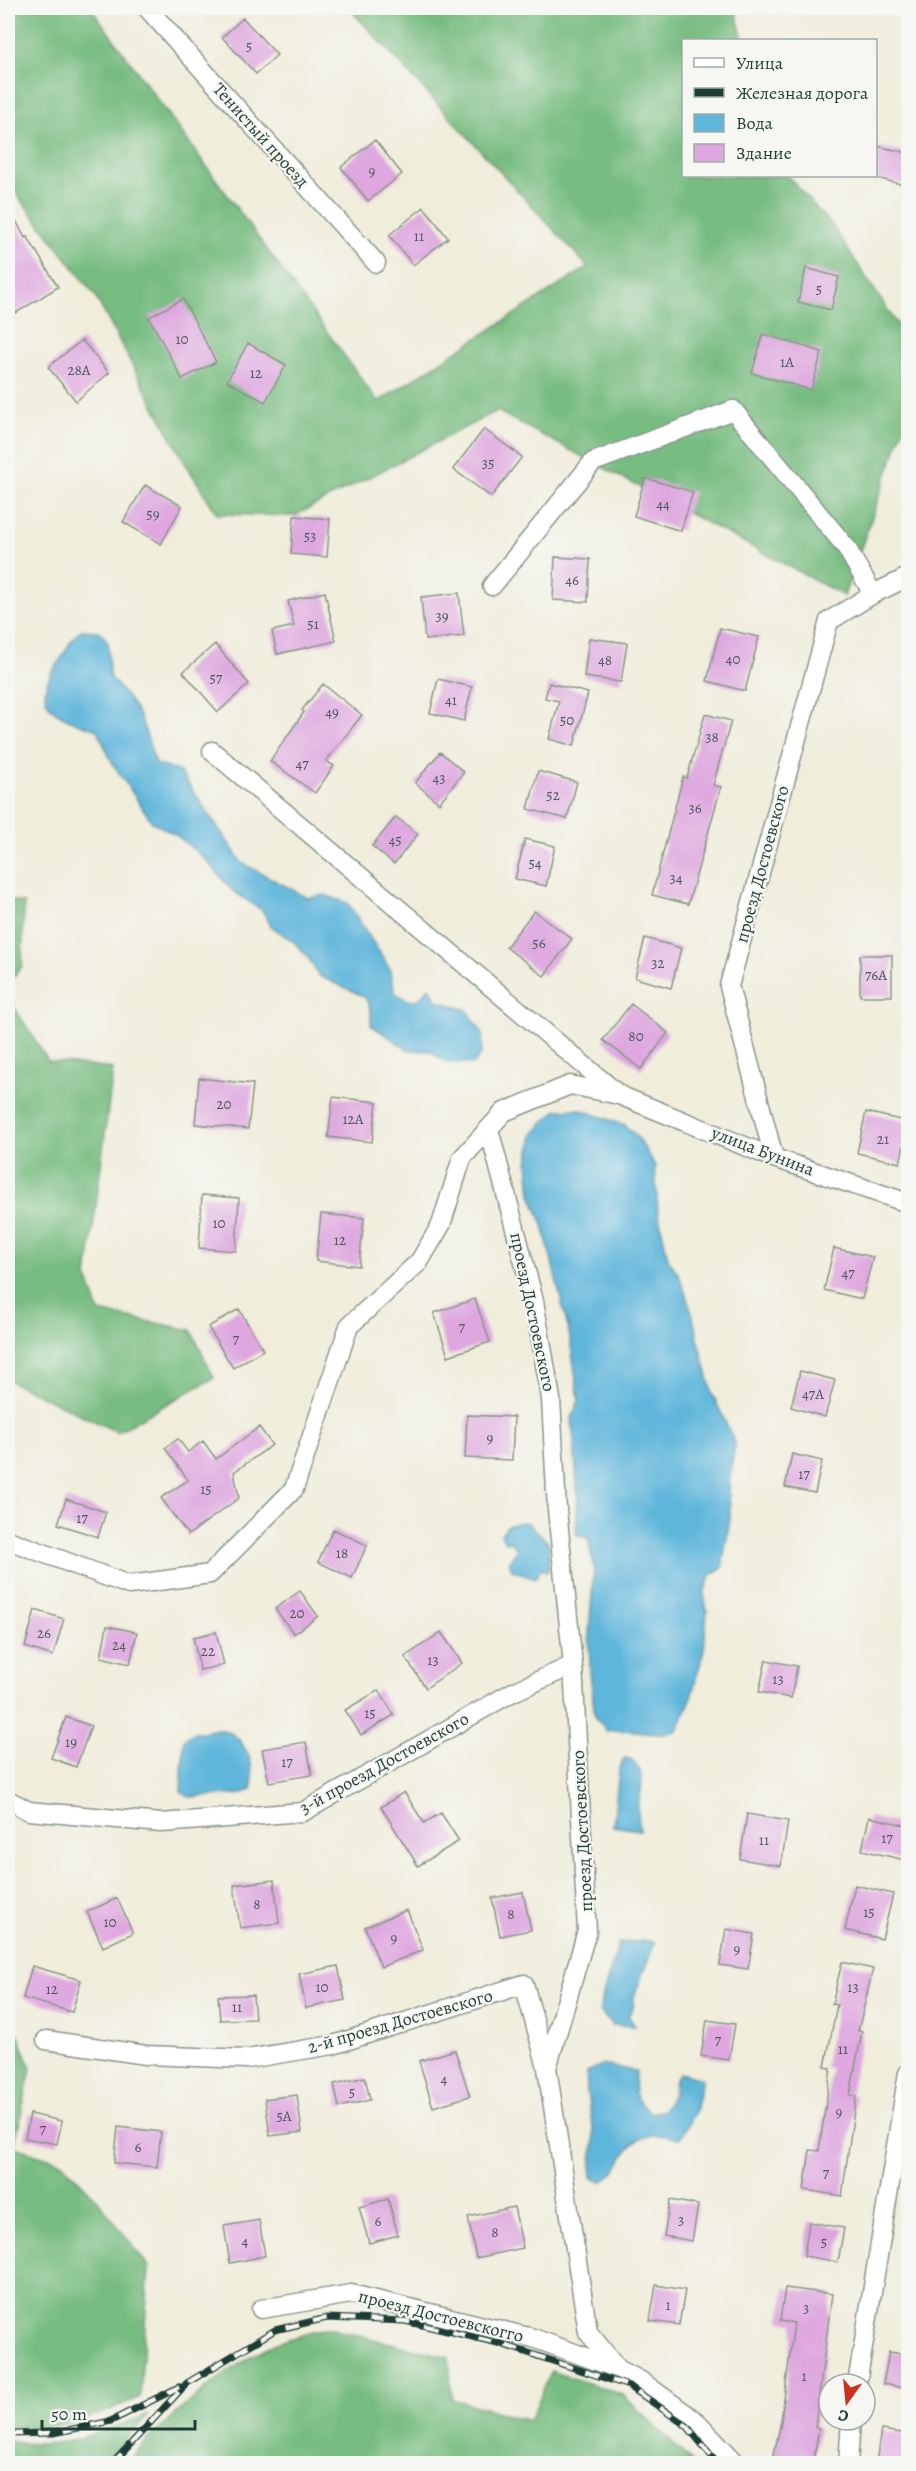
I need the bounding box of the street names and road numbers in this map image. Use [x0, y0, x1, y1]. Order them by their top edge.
street label: Тенистый проезд [207, 77, 315, 193]
street label: проезд Достоевского [729, 783, 795, 945]
street label: улица Бунина [707, 1120, 818, 1182]
street label: проезд Достоевского [504, 1230, 562, 1394]
street label: 3-й проезд Достоевского [295, 1706, 473, 1820]
street label: проезд Достоевского [566, 1750, 598, 1912]
street label: 2-й проезд Достоевского [305, 1983, 495, 2059]
street label: проезд Достоевскогго [356, 2284, 526, 2348]

